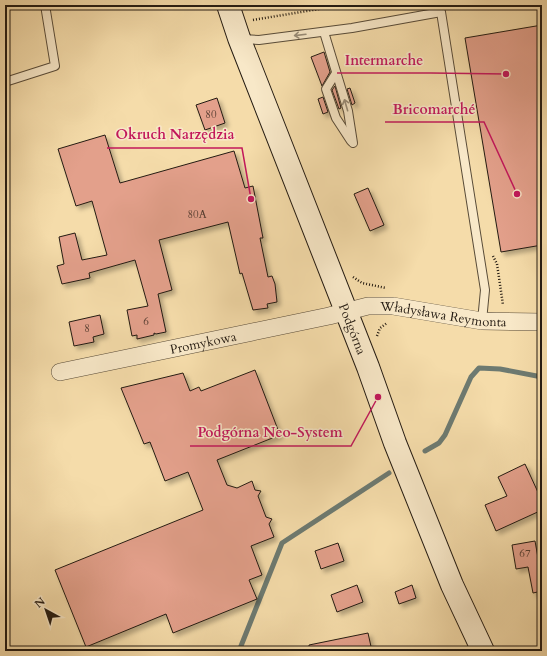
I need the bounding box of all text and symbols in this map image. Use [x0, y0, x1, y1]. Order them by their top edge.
one-way arrow [294, 31, 307, 39]
callout: Intermarche [337, 47, 431, 73]
text: Intermarche [345, 51, 423, 70]
callout: Bricomarché [385, 96, 484, 122]
one-way arrow [342, 99, 349, 112]
text: Bricomarché [393, 100, 475, 119]
house number: 80 [205, 107, 217, 122]
callout: Okruch Narzędzia [107, 122, 242, 148]
text: Okruch Narzędzia [116, 125, 235, 144]
house number: 80A [187, 207, 207, 222]
street label: Władysława Reymonta [379, 298, 507, 331]
street label: Podgórna [334, 301, 370, 358]
house number: 6 [143, 314, 149, 329]
house number: 8 [84, 321, 90, 336]
street label: Promykowa [168, 327, 238, 359]
callout: Podgórna Neo-System [190, 420, 351, 446]
text: Podgórna Neo-System [197, 423, 343, 442]
house number: 67 [519, 546, 531, 561]
north arrow [26, 590, 66, 630]
text: N [31, 594, 49, 612]

